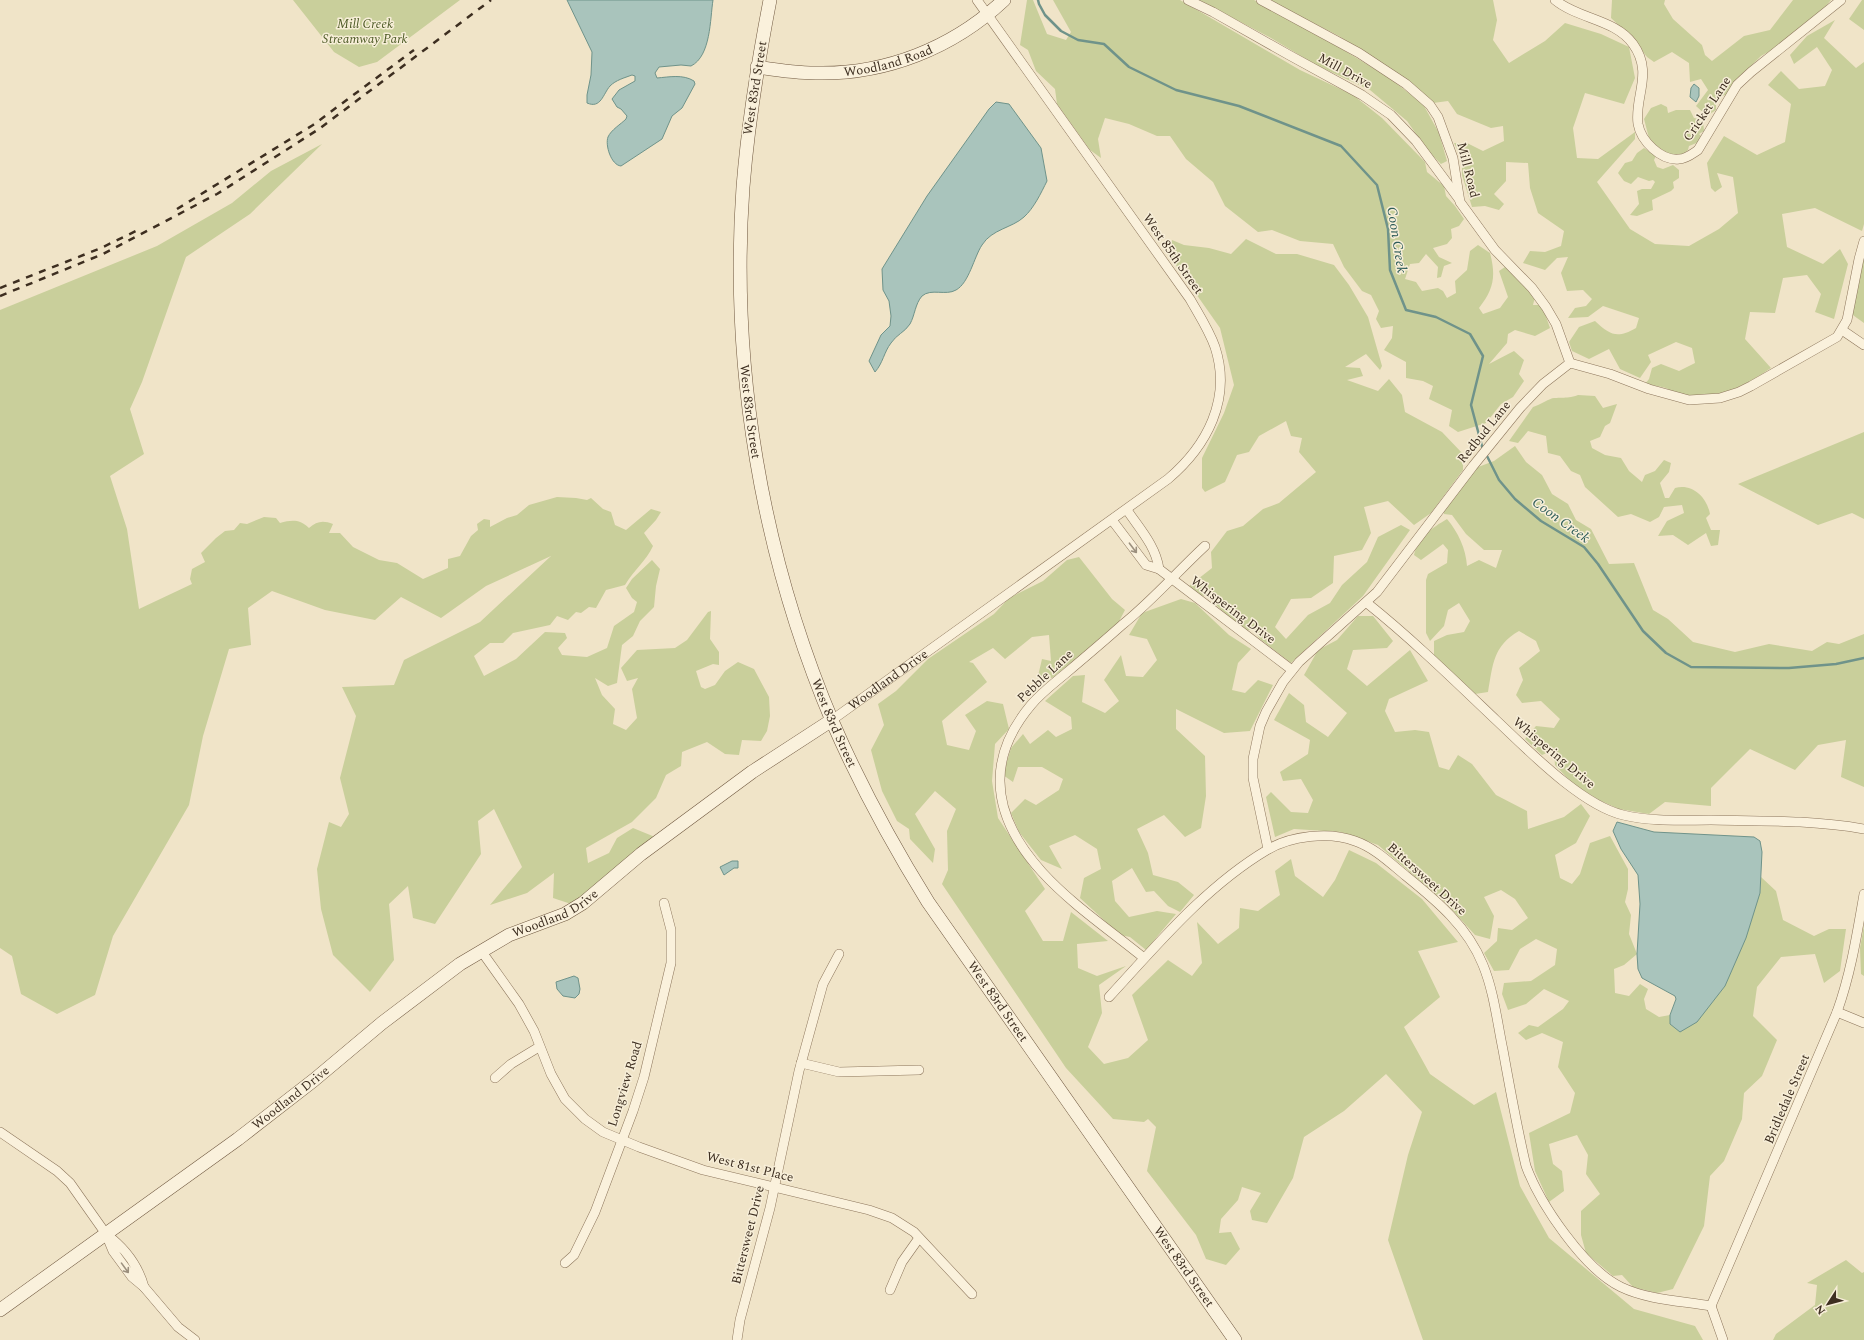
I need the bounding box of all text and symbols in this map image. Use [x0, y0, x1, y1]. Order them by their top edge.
park label: Mill Creek Streamway Park [322, 14, 408, 49]
street label: West 83rd Street [738, 39, 772, 136]
street label: Woodland Road [843, 40, 936, 82]
street label: Mill Drive [1314, 48, 1376, 94]
street label: Cricket Lane [1678, 73, 1736, 145]
street label: Mill Road [1451, 140, 1485, 200]
water label: Coon Creek [1381, 205, 1413, 275]
street label: West 85th Street [1138, 209, 1209, 299]
street label: West 83rd Street [734, 363, 766, 461]
street label: Redbud Lane [1452, 396, 1516, 468]
water label: Coon Creek [1528, 492, 1595, 548]
one-way arrow [1129, 542, 1137, 553]
street label: Whispering Drive [1186, 571, 1280, 649]
street label: Woodland Drive [844, 644, 932, 715]
street label: Pebble Lane [1012, 645, 1078, 707]
street label: West 83rd Street [806, 676, 862, 771]
street label: Whispering Drive [1508, 712, 1600, 794]
street label: Bittersweet Drive [1383, 838, 1471, 920]
street label: Woodland Drive [509, 884, 603, 943]
street label: West 83rd Street [962, 957, 1034, 1047]
street label: Longview Road [602, 1039, 648, 1129]
street label: Bridledale Street [1759, 1050, 1815, 1147]
street label: Woodland Drive [248, 1061, 334, 1135]
street label: West 81st Place [704, 1146, 796, 1188]
street label: Bittersweet Drive [726, 1184, 770, 1286]
street label: West 83rd Street [1148, 1222, 1219, 1312]
one-way arrow [121, 1262, 129, 1273]
north arrow [1808, 1284, 1848, 1324]
text: N [1811, 1301, 1830, 1318]

